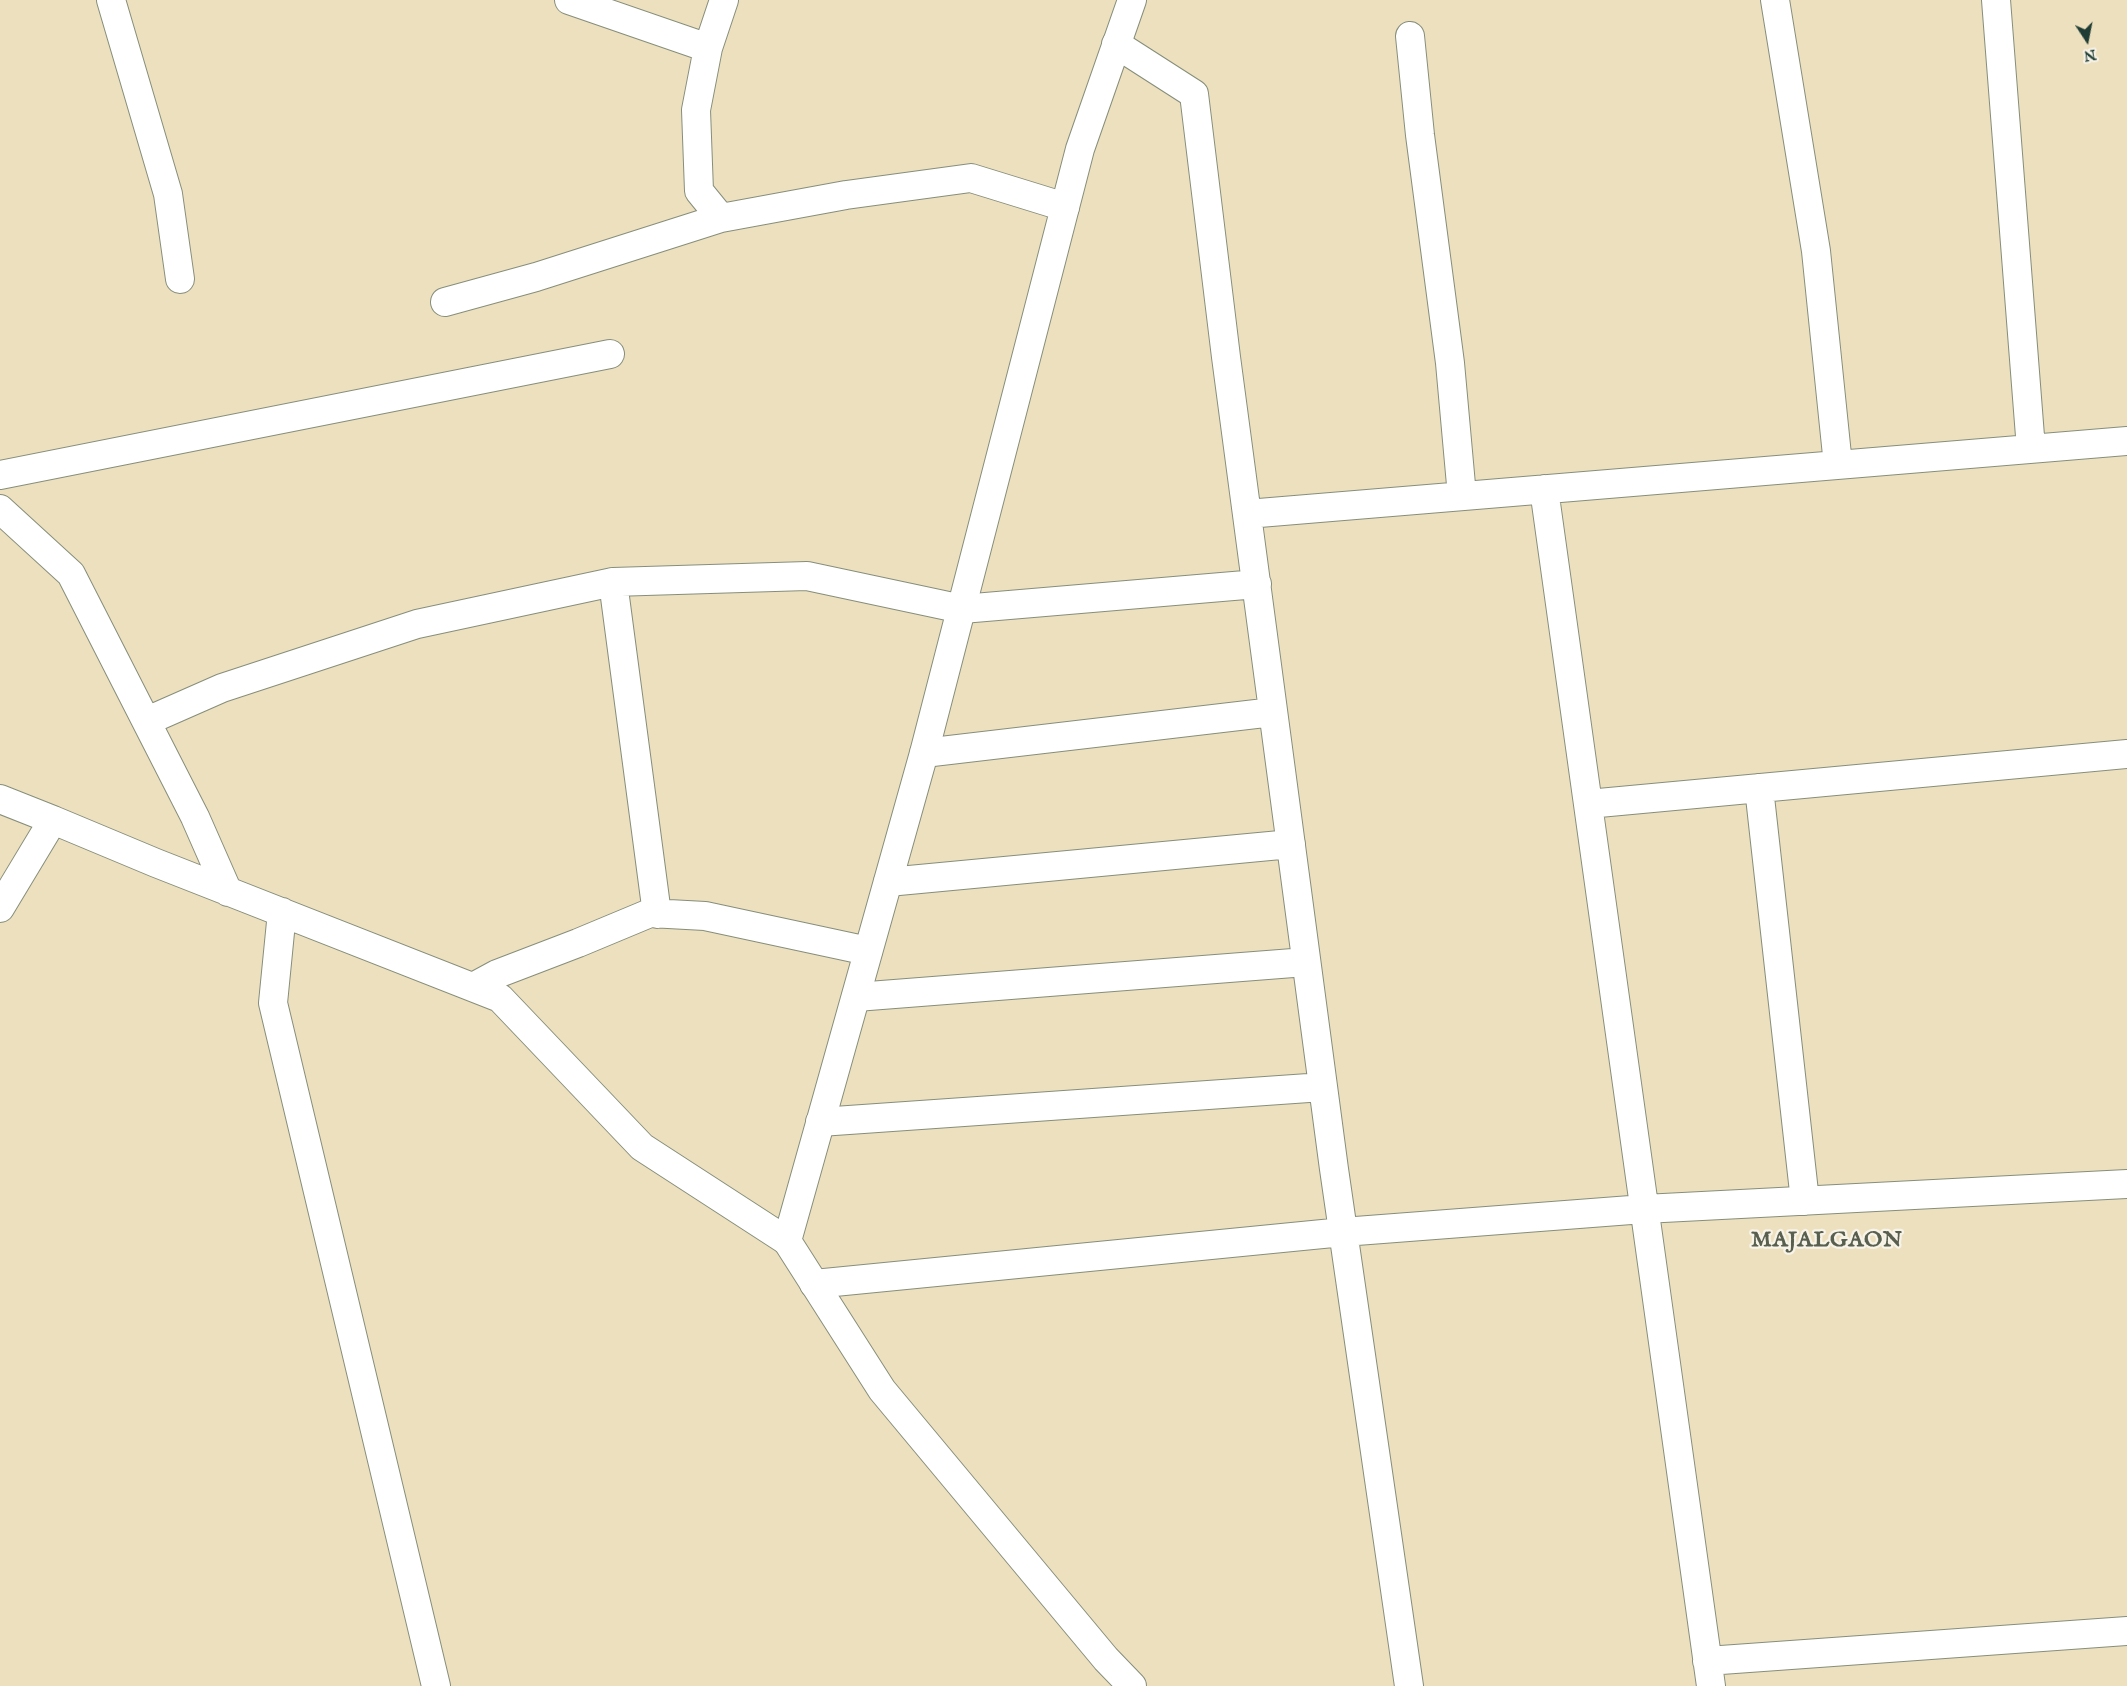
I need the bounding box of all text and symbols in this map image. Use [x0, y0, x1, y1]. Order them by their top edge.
north arrow [2062, 15, 2112, 65]
text: N [2082, 45, 2098, 65]
district label: MAJALGAON [1750, 1228, 1904, 1254]

